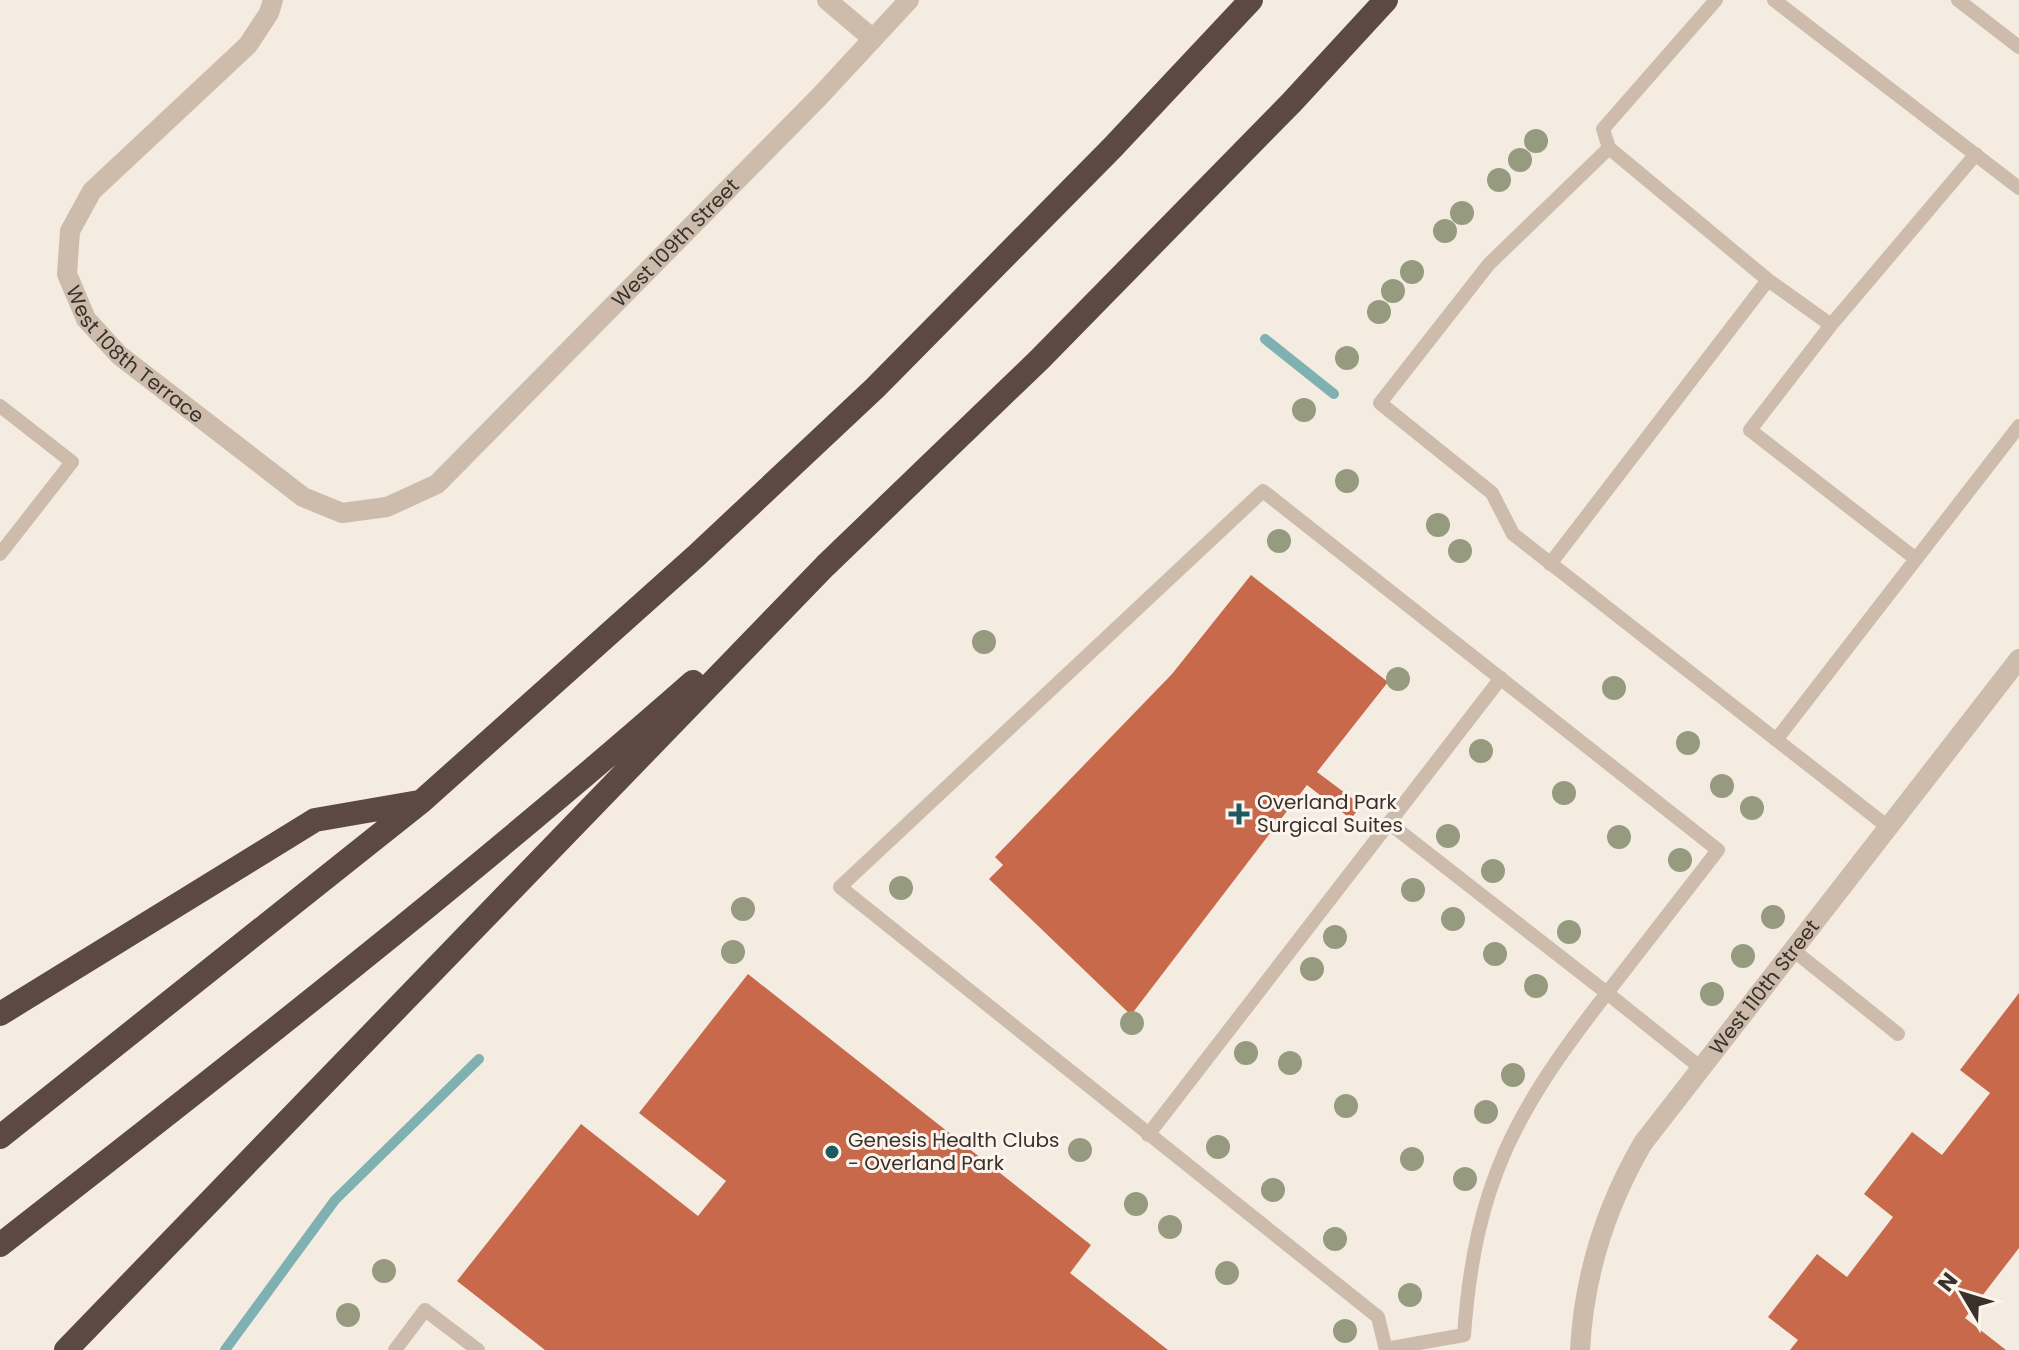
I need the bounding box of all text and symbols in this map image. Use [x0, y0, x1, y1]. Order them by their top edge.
street label: West 109th Street [605, 172, 745, 313]
street label: West 108th Terrace [59, 281, 210, 430]
place label: Overland Park Surgical Suites [1257, 788, 1403, 839]
marker: Overland Park Surgical Suites [1228, 803, 1250, 825]
street label: West 110th Street [1703, 914, 1826, 1061]
place label: Genesis Health Clubs - Overland Park [848, 1126, 1060, 1177]
marker: Genesis Health Clubs - Overland Park [823, 1143, 841, 1161]
north arrow [1923, 1254, 2003, 1334]
text: N [1930, 1266, 1965, 1298]

